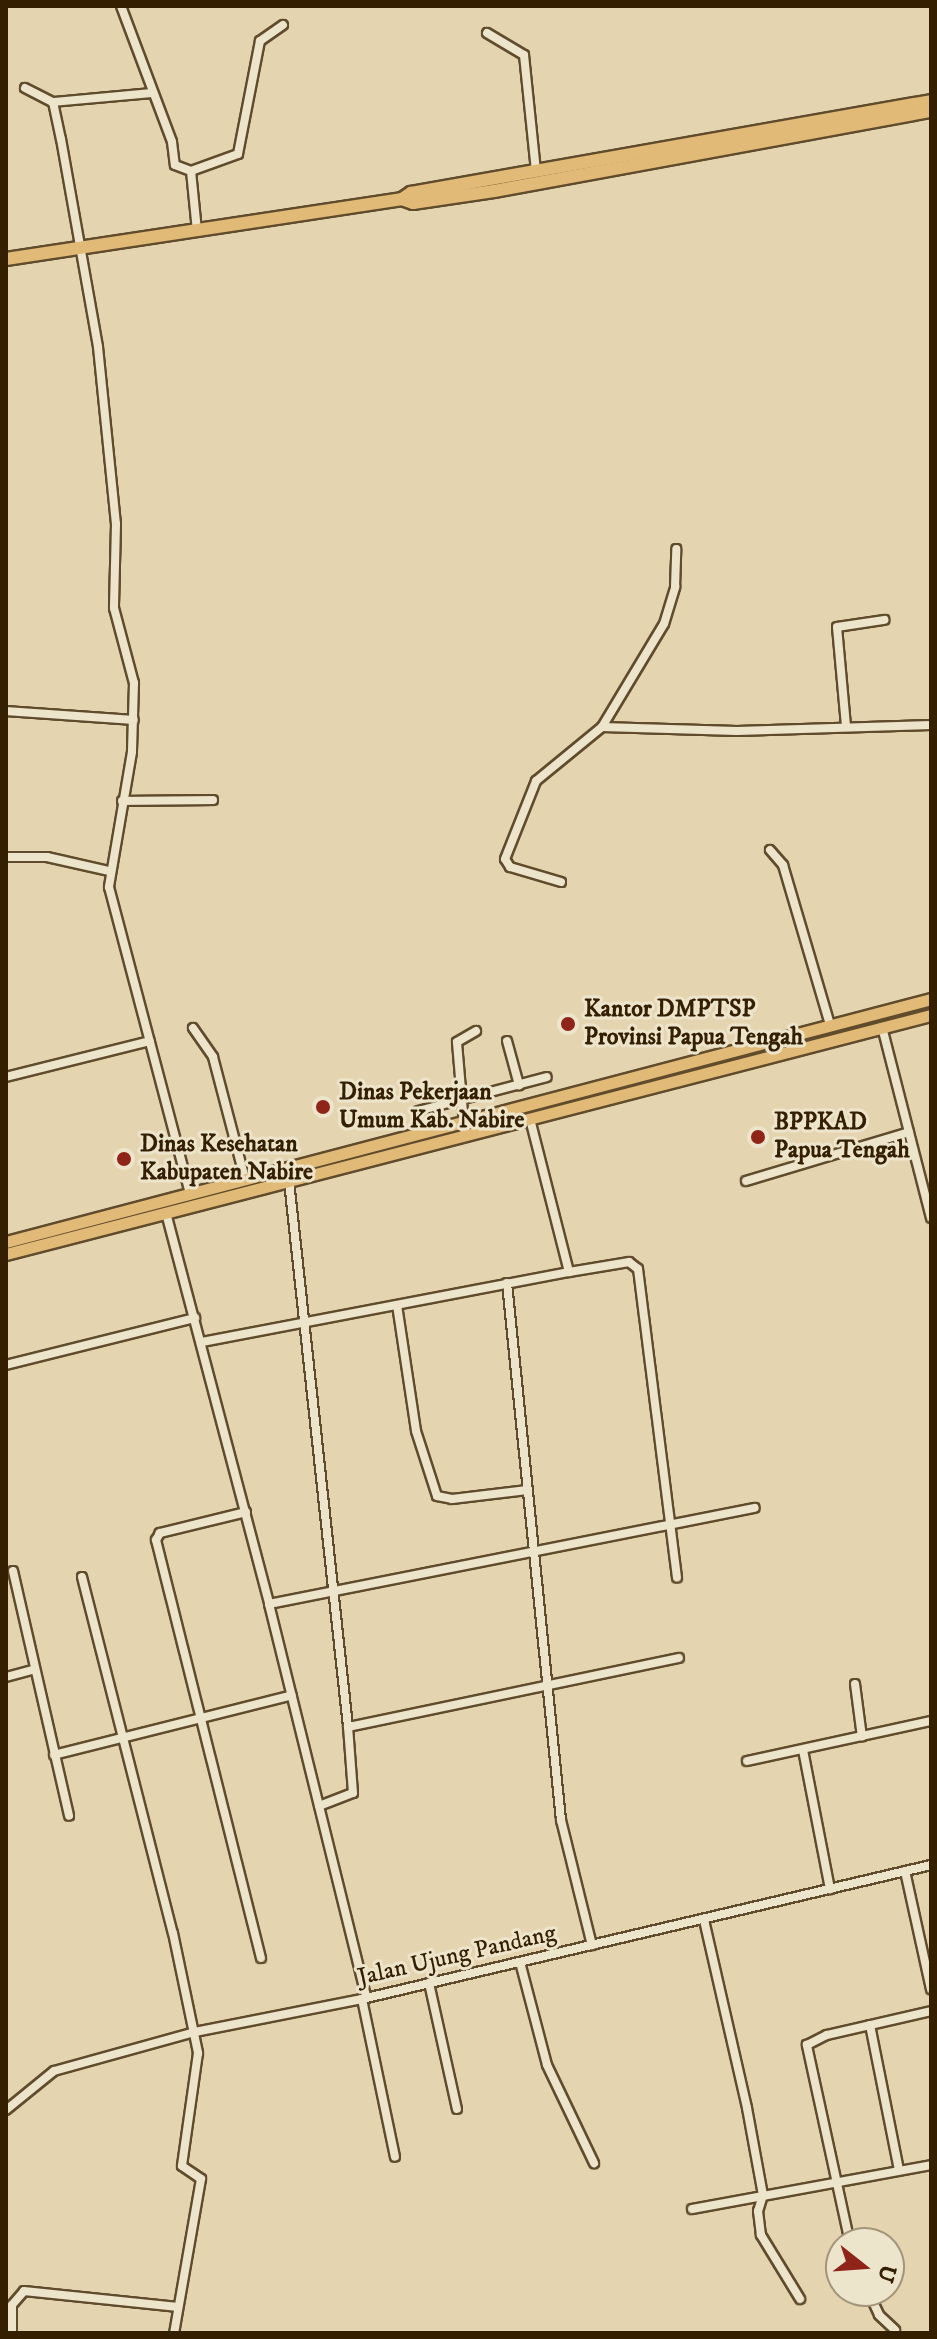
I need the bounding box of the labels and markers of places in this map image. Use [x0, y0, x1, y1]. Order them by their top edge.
place label: Kantor DMPTSP Provinsi Papua Tengah [584, 996, 803, 1052]
marker: Kantor DMPTSP Provinsi Papua Tengah [559, 1015, 577, 1033]
place label: Dinas Pekerjaan Umum Kab. Nabire [339, 1079, 524, 1135]
marker: Dinas Pekerjaan Umum Kab. Nabire [314, 1098, 332, 1116]
place label: BPPKAD Papua Tengah [774, 1109, 910, 1165]
marker: BPPKAD Papua Tengah [749, 1128, 767, 1146]
place label: Dinas Kesehatan Kabupaten Nabire [140, 1131, 313, 1187]
marker: Dinas Kesehatan Kabupaten Nabire [115, 1150, 133, 1168]

